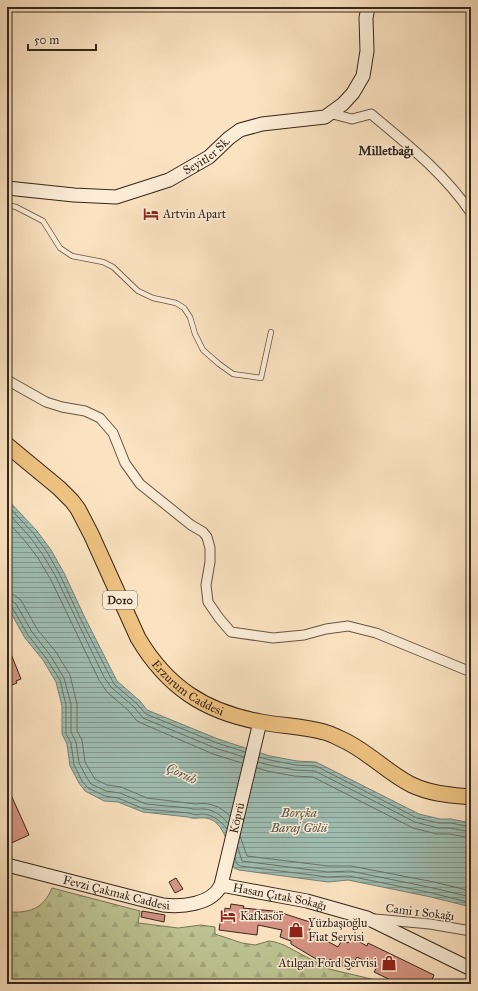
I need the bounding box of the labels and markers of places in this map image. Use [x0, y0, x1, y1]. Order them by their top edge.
hotel icon: Artvin Apart [142, 205, 160, 223]
place label: Artvin Apart [162, 207, 227, 221]
hotel icon: Kafkasör [219, 907, 237, 925]
place label: Kafkasör [240, 909, 284, 923]
place label: Yüzbaşıoğlu Fiat Servisi [308, 916, 368, 944]
shop icon: Yüzbaşıoğlu Fiat Servisi [287, 921, 305, 939]
shop icon: Atılgan Ford Servisi [380, 954, 398, 972]
place label: Atılgan Ford Servisi [277, 956, 378, 971]

